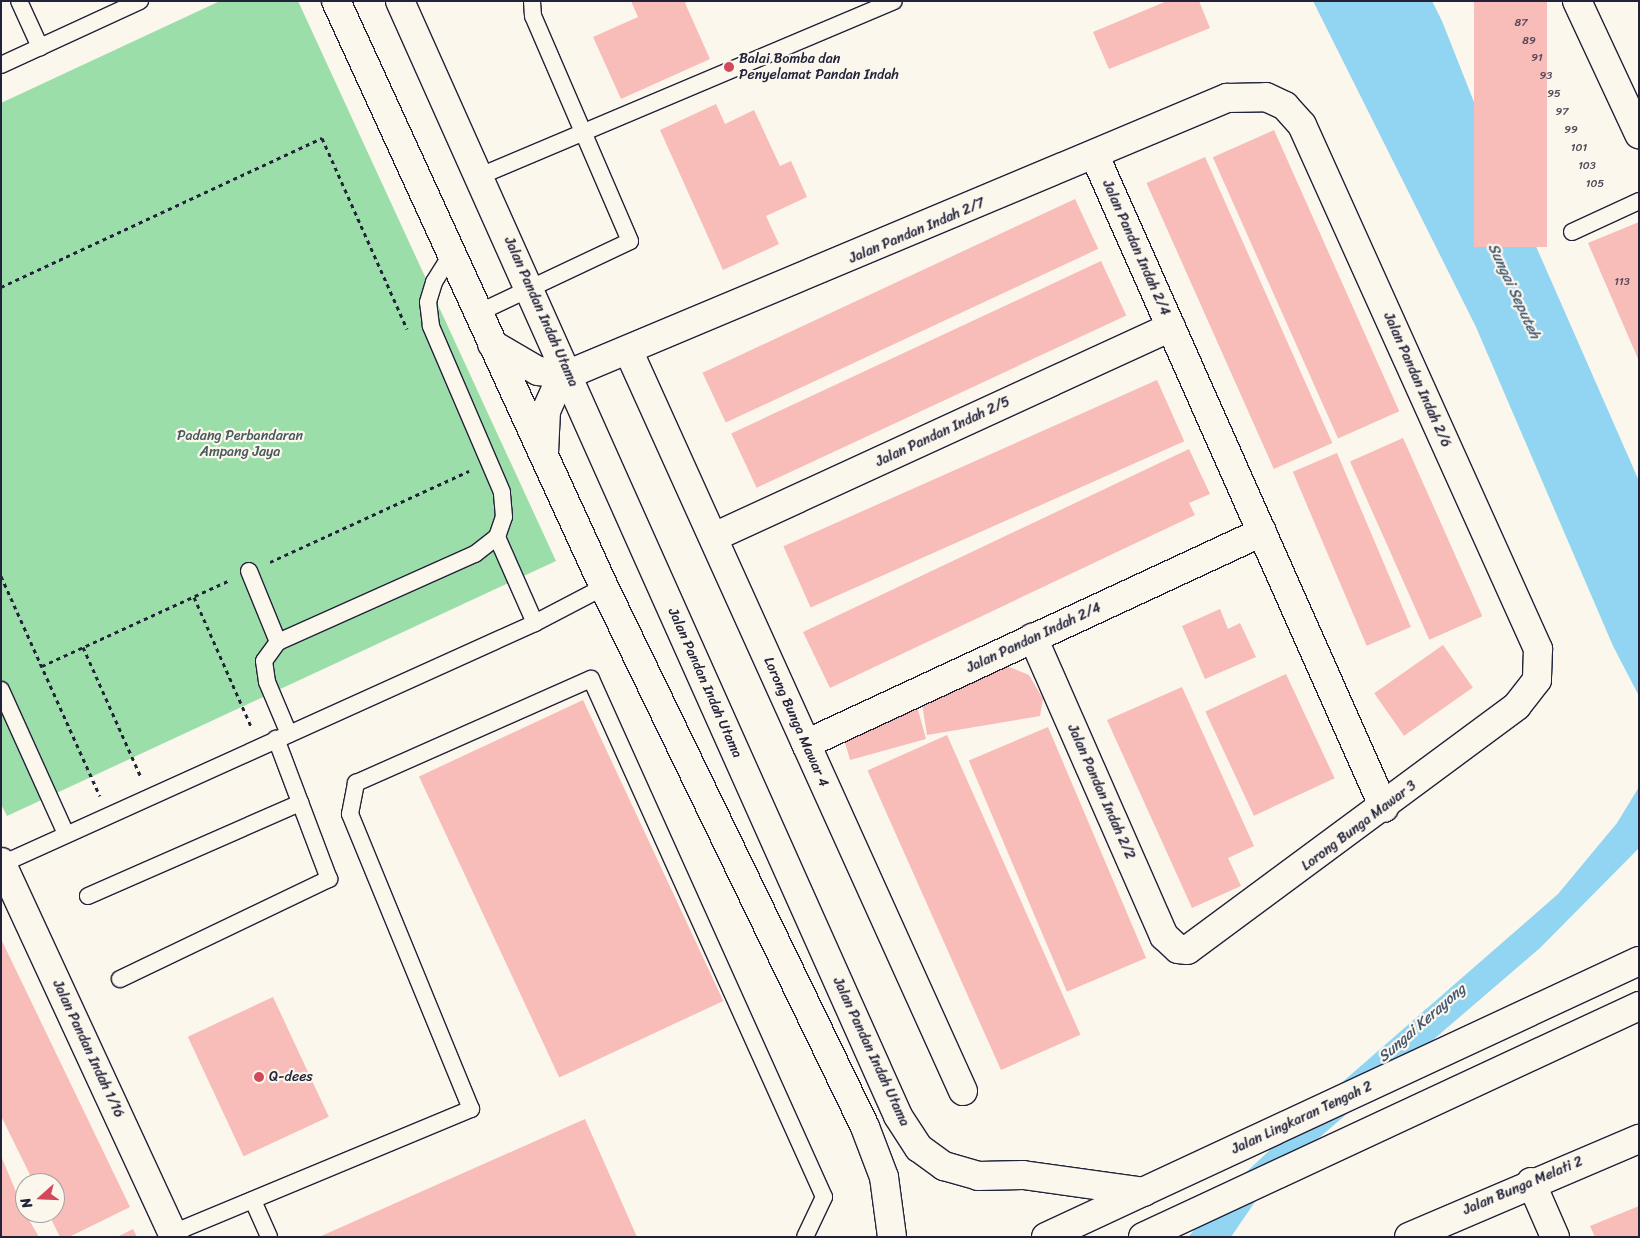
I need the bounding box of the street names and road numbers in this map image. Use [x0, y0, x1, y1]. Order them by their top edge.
street label: Jalan Pandan Indah 2/4 [1098, 178, 1174, 318]
street label: Jalan Pandan Indah 2/7 [847, 195, 987, 267]
street label: Jalan Pandan Indah Utama [500, 234, 582, 390]
street label: Jalan Pandan Indah 2/6 [1380, 310, 1454, 450]
street label: Jalan Pandan Indah 2/5 [873, 393, 1013, 471]
street label: Jalan Pandan Indah 2/4 [964, 599, 1104, 677]
street label: Jalan Pandan Indah Utama [664, 605, 746, 761]
street label: Lorong Bunga Mawar 4 [760, 655, 832, 789]
street label: Jalan Pandan Indah 2/2 [1064, 722, 1138, 862]
street label: Lorong Bunga Mawar 3 [1299, 778, 1419, 874]
street label: Jalan Pandan Indah Utama [829, 975, 913, 1129]
street label: Jalan Pandan Indah 1/16 [49, 978, 127, 1120]
street label: Jalan Lingkaran Tengah 2 [1229, 1078, 1375, 1158]
street label: Jalan Bunga Melati 2 [1460, 1153, 1586, 1219]

